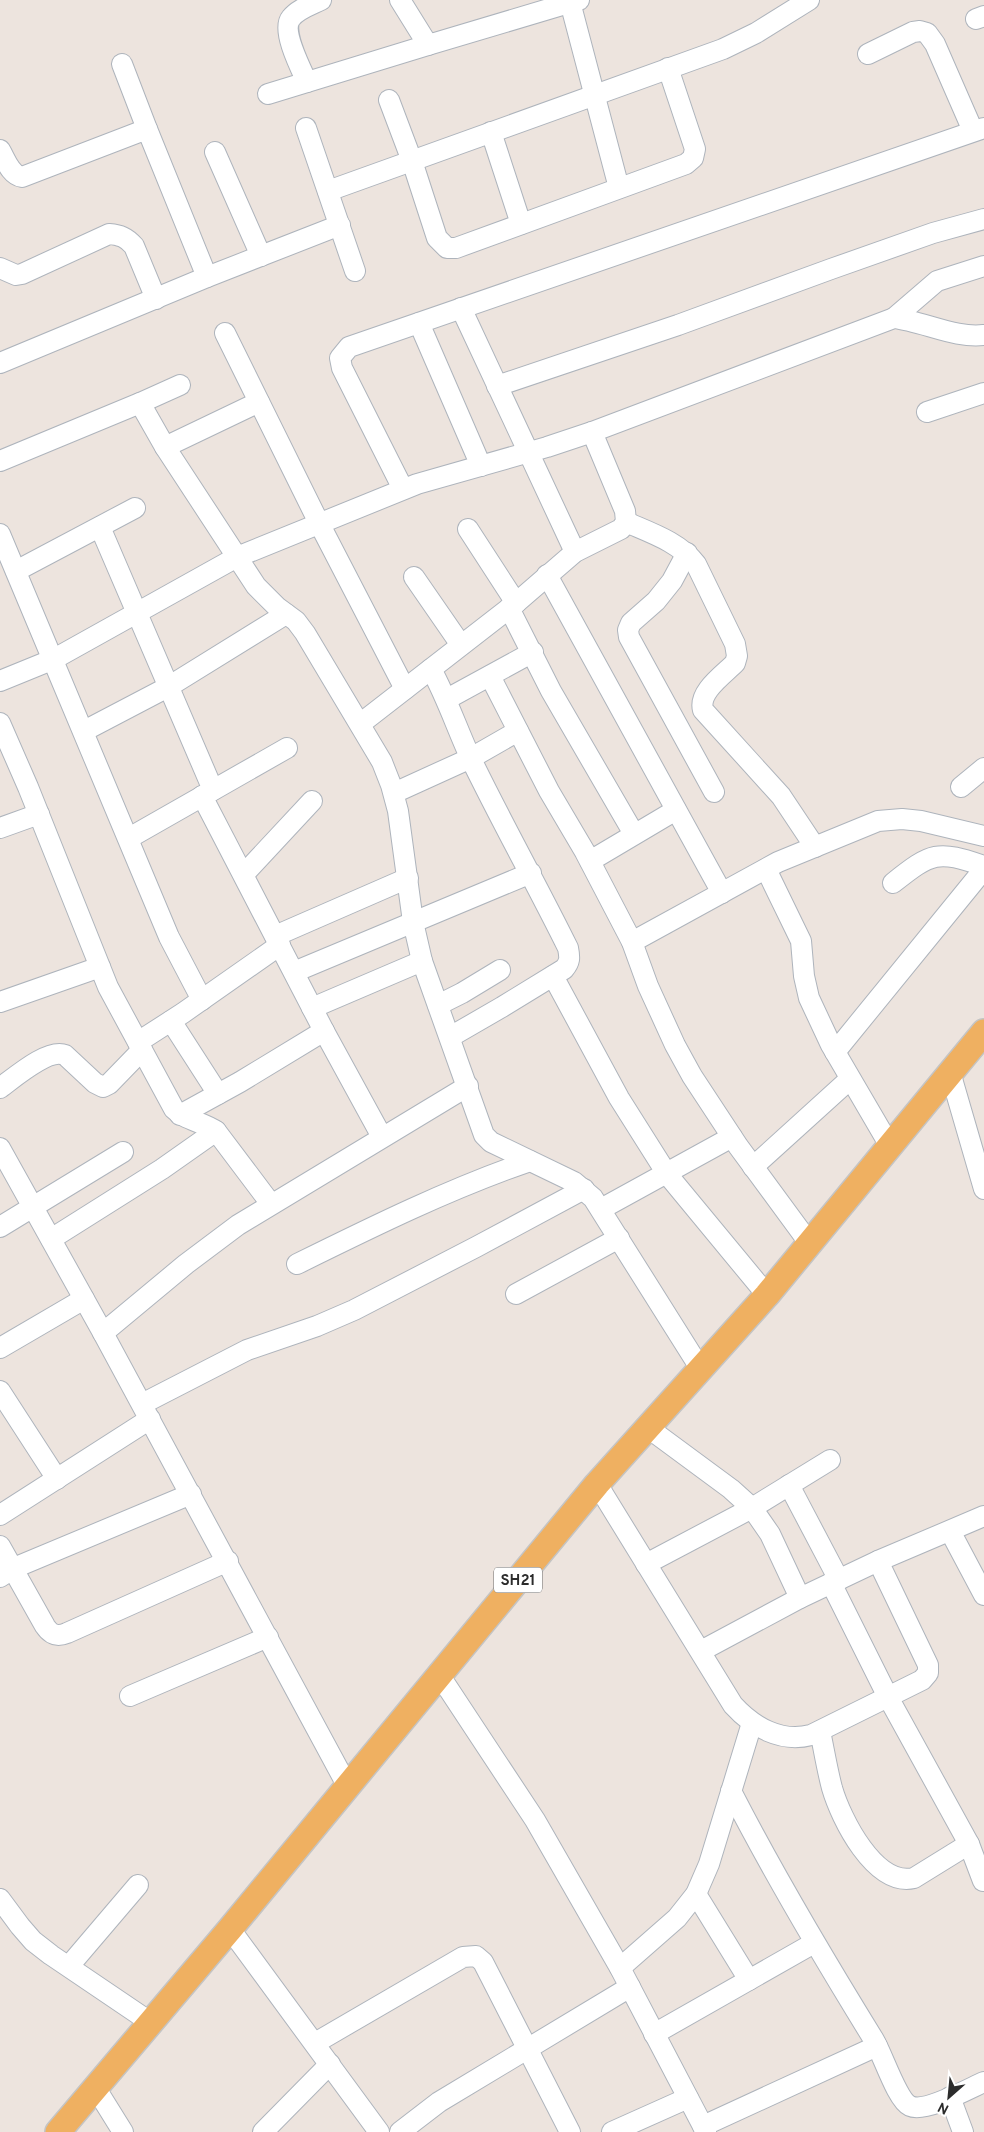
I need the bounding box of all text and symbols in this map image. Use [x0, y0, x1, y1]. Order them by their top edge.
road number: SH21 [494, 1568, 542, 1592]
north arrow [924, 2072, 974, 2122]
text: N [935, 2097, 952, 2117]

